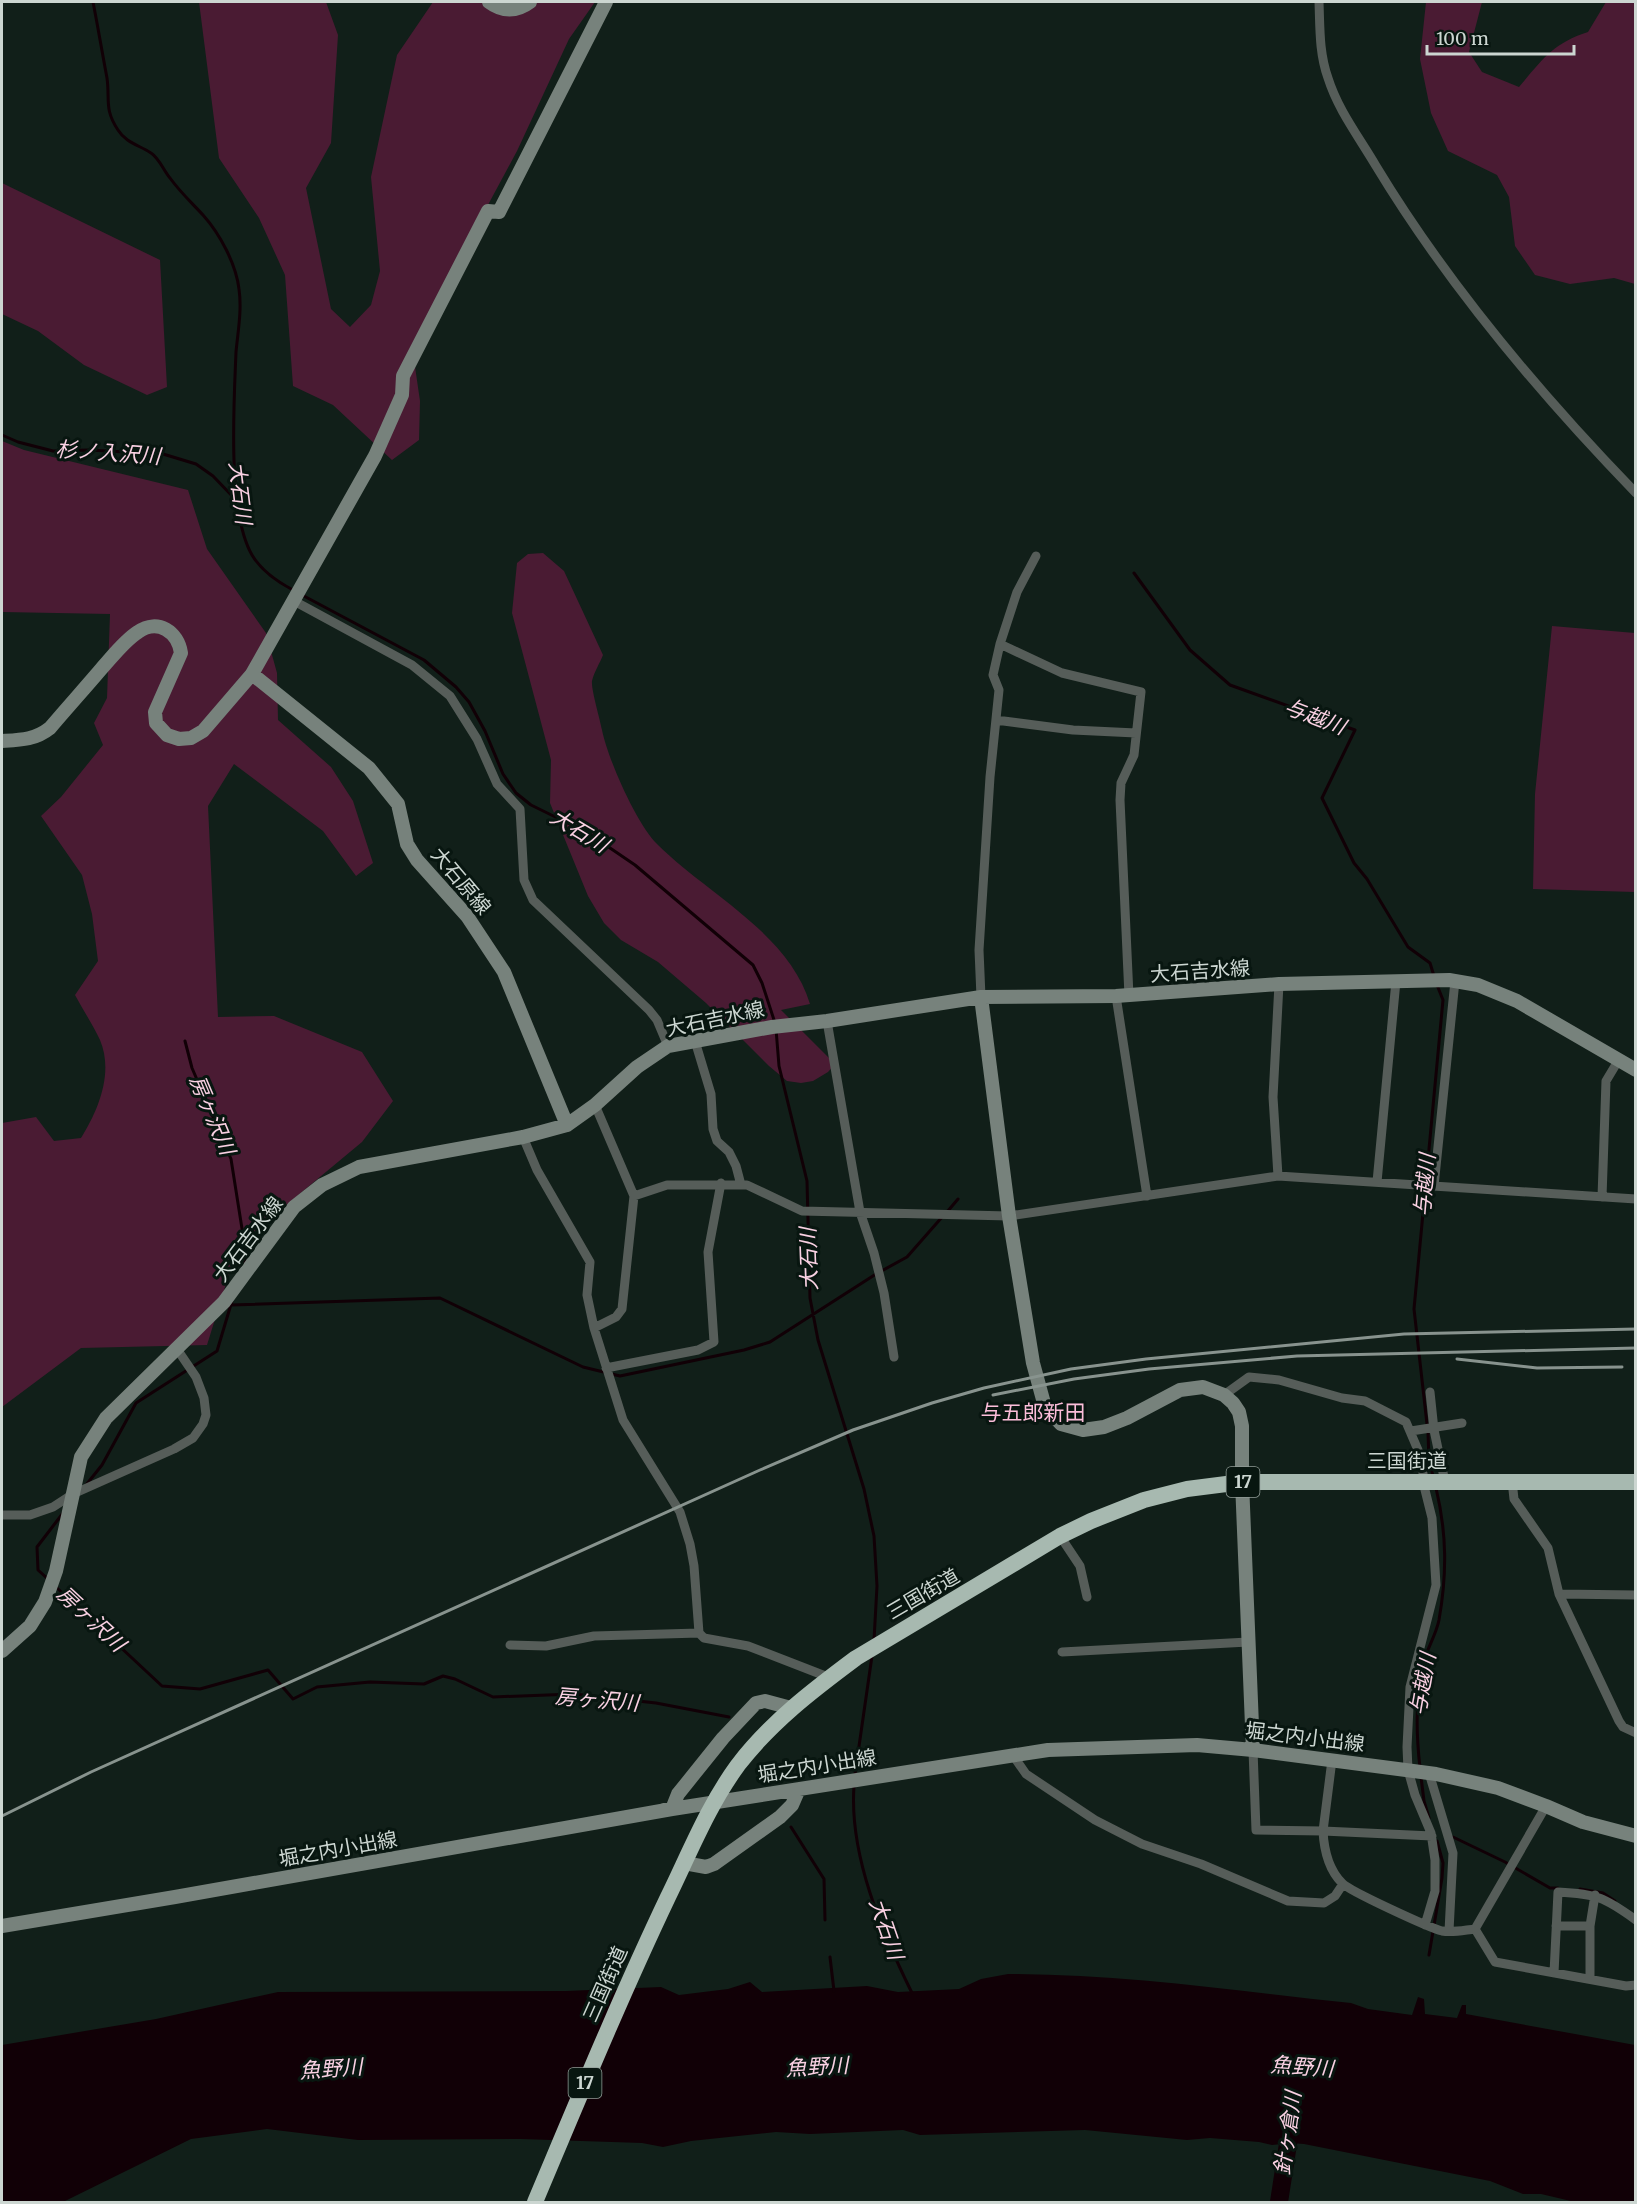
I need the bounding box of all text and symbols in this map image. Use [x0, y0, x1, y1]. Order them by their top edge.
scale bar [1427, 18, 1574, 56]
text: 100 m [1436, 27, 1489, 50]
water label: 杉ノ入沢川 [55, 435, 163, 470]
water label: 大石川 [223, 460, 258, 528]
water label: 与越川 [1281, 693, 1351, 741]
water label: 大石川 [545, 803, 615, 859]
street label: 大石原線 [426, 842, 497, 919]
street label: 大石吉水線 [1149, 955, 1251, 986]
street label: 大石吉水線 [663, 996, 766, 1041]
water label: 房ヶ沢川 [184, 1071, 242, 1161]
water label: 与越川 [1408, 1150, 1441, 1218]
street label: 大石吉水線 [208, 1191, 288, 1286]
water label: 大石川 [794, 1225, 823, 1291]
district label: 与五郎新田 [981, 1399, 1086, 1426]
street label: 三国街道 [1367, 1448, 1447, 1473]
road number: 17 [1226, 1467, 1260, 1497]
street label: 三国街道 [882, 1563, 964, 1624]
water label: 房ヶ沢川 [51, 1580, 133, 1659]
water label: 与越川 [1404, 1649, 1442, 1717]
water label: 房ヶ沢川 [554, 1682, 642, 1717]
street label: 堀之内小出線 [1244, 1717, 1366, 1756]
street label: 堀之内小出線 [756, 1744, 878, 1787]
street label: 堀之内小出線 [277, 1826, 399, 1871]
water label: 大石川 [863, 1895, 910, 1965]
street label: 三国街道 [577, 1942, 632, 2025]
water label: 魚野川 [785, 2051, 851, 2082]
water label: 魚野川 [1270, 2051, 1336, 2082]
water label: 魚野川 [299, 2053, 365, 2084]
road number: 17 [568, 2068, 602, 2098]
water label: 針ヶ倉川 [1268, 2087, 1307, 2176]

